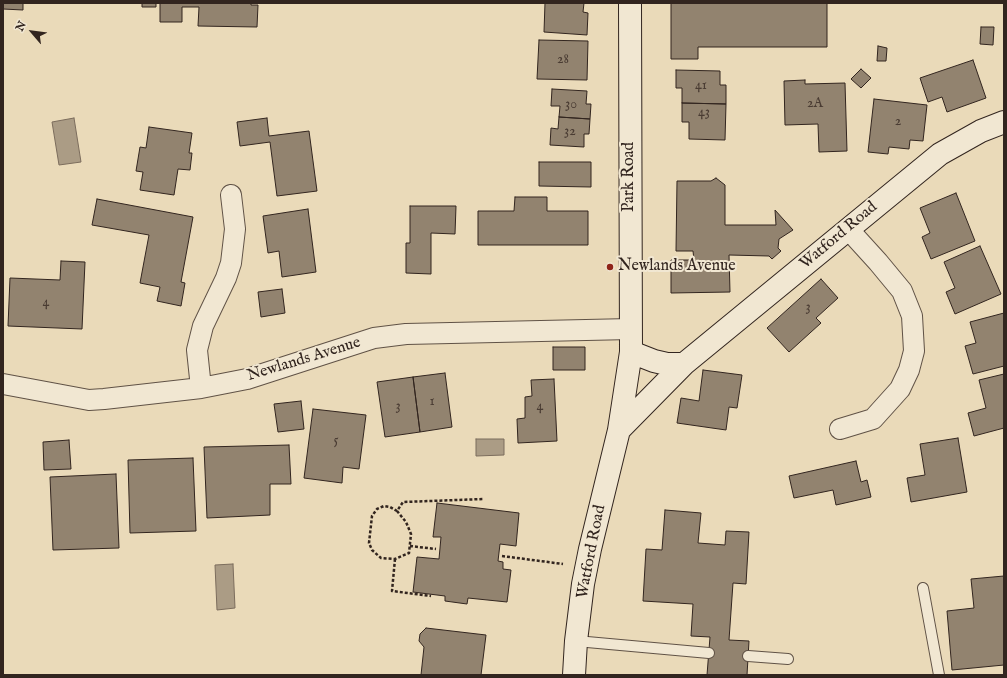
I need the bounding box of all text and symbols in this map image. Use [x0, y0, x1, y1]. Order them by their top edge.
north arrow [12, 12, 52, 52]
text: N [13, 19, 30, 34]
house number: 28 [557, 52, 569, 68]
house number: 41 [695, 78, 707, 94]
house number: 2A [807, 96, 823, 112]
house number: 30 [565, 97, 577, 113]
house number: 43 [698, 105, 710, 121]
house number: 2 [895, 114, 901, 130]
house number: 32 [564, 124, 576, 140]
street label: Park Road [620, 142, 640, 212]
street label: Watford Road [796, 198, 882, 274]
place label: Newlands Avenue [618, 257, 736, 277]
marker: Newlands Avenue [605, 262, 615, 272]
house number: 4 [43, 295, 49, 311]
house number: 3 [805, 300, 811, 316]
street label: Newlands Avenue [245, 334, 363, 386]
house number: 1 [429, 394, 435, 410]
house number: 3 [395, 399, 401, 415]
house number: 4 [537, 399, 543, 415]
house number: 5 [333, 433, 339, 449]
street label: Watford Road [574, 504, 610, 600]

